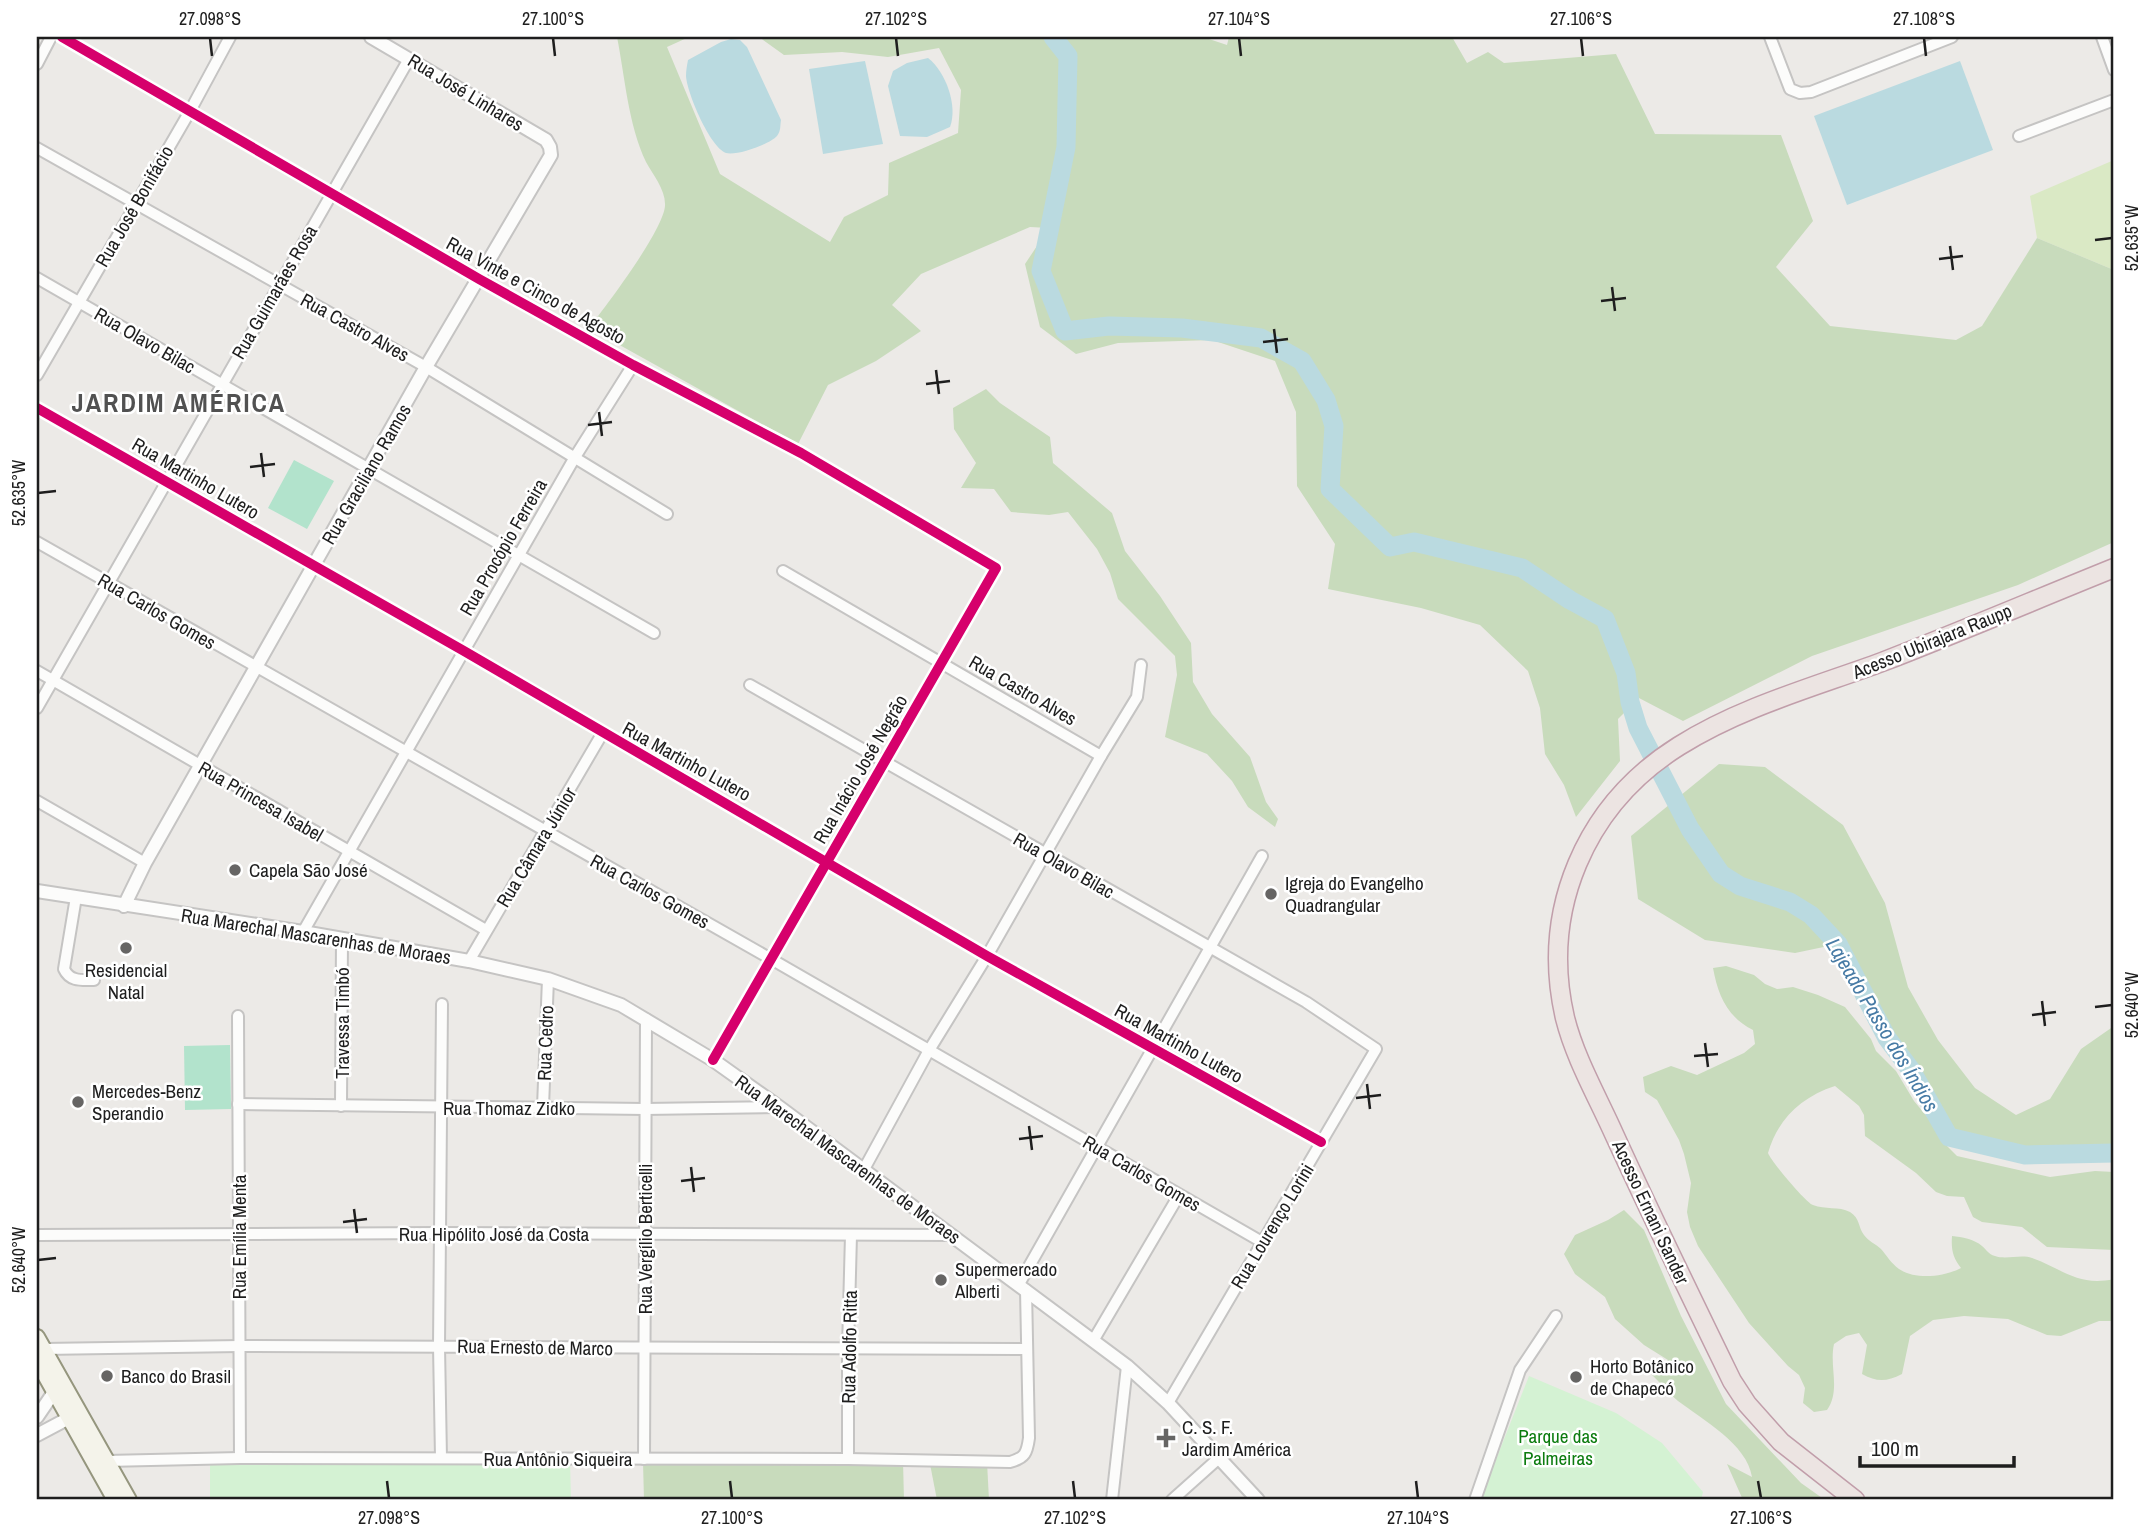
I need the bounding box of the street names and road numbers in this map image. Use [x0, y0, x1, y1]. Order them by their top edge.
street label: Rua José Linhares [403, 47, 529, 137]
street label: Rua José Bonifácio [89, 141, 179, 271]
street label: Rua Guimarães Rosa [225, 220, 323, 364]
street label: Rua Vinte e Cinco de Agosto [442, 230, 630, 350]
street label: Rua Castro Alves [296, 286, 414, 368]
street label: Rua Olavo Bilac [90, 301, 200, 380]
street label: Rua Graciliano Ramos [315, 399, 417, 549]
street label: Rua Martinho Lutero [128, 431, 264, 525]
street label: Rua Procópio Ferreira [453, 473, 553, 620]
street label: Rua Carlos Gomes [93, 567, 221, 655]
street label: Acesso Ubirajara Raupp [1848, 597, 2016, 685]
street label: Rua Castro Alves [964, 649, 1082, 731]
street label: Rua Inácio José Negrão [807, 690, 913, 848]
street label: Rua Martinho Lutero [618, 715, 756, 807]
street label: Rua Princesa Isabel [194, 755, 328, 847]
street label: Rua Câmara Júnior [490, 781, 583, 912]
street label: Rua Olavo Bilac [1009, 826, 1119, 905]
street label: Rua Carlos Gomes [586, 848, 714, 935]
street label: Rua Marechal Mascarenhas de Moraes [179, 902, 453, 970]
street label: Travessa Timbó [329, 967, 355, 1079]
street label: Rua Martinho Lutero [1110, 997, 1248, 1089]
street label: Rua Cedro [531, 1005, 559, 1081]
street label: Rua Marechal Mascarenhas de Moraes [730, 1068, 966, 1250]
street label: Rua Thomaz Zidko [443, 1095, 575, 1121]
street label: Rua Carlos Gomes [1078, 1129, 1206, 1217]
street label: Acesso Ernani Sander [1606, 1135, 1696, 1289]
street label: Rua Lourenço Lorini [1224, 1158, 1320, 1294]
street label: Rua Vergílio Berticelli [632, 1164, 658, 1314]
street label: Rua Emília Menta [226, 1174, 252, 1299]
street label: Rua Hipólito José da Costa [399, 1221, 590, 1247]
street label: Rua Adolfo Ritta [835, 1290, 863, 1404]
street label: Rua Ernesto de Marco [457, 1333, 613, 1361]
street label: Rua Antônio Siqueira [484, 1446, 633, 1472]

